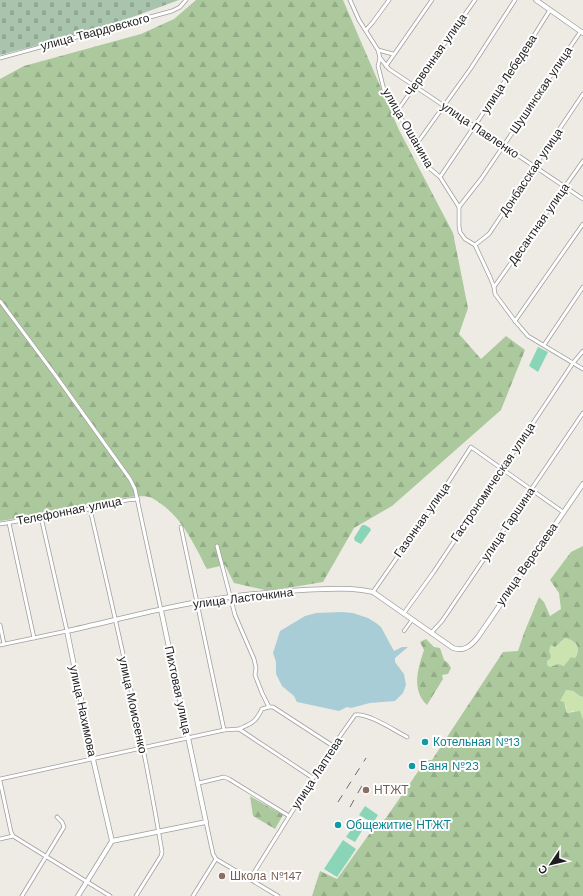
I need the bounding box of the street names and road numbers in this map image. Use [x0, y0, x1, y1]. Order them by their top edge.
street label: улица Твардовского [39, 11, 151, 53]
street label: Червонная улица [402, 11, 470, 99]
street label: улица Лебедева [478, 32, 540, 116]
street label: Шушинская улица [507, 44, 575, 136]
street label: улица Ошанина [380, 86, 437, 170]
street label: улица Павленко [438, 99, 522, 161]
street label: Донбасская улица [497, 125, 566, 218]
street label: Десантная улица [506, 180, 573, 268]
street label: Гастрономическая улица [448, 420, 538, 544]
street label: Газонная улица [391, 480, 453, 560]
street label: улица Гаршина [478, 484, 538, 564]
street label: Телефонная улица [15, 494, 123, 528]
street label: улица Вересаева [493, 520, 561, 608]
street label: улица Ласточкина [192, 585, 294, 611]
street label: Пихтовая улица [162, 645, 194, 736]
street label: улица Моисеенко [116, 655, 150, 755]
street label: улица Нахимова [66, 664, 100, 758]
street label: улица Лаптева [289, 734, 346, 812]

